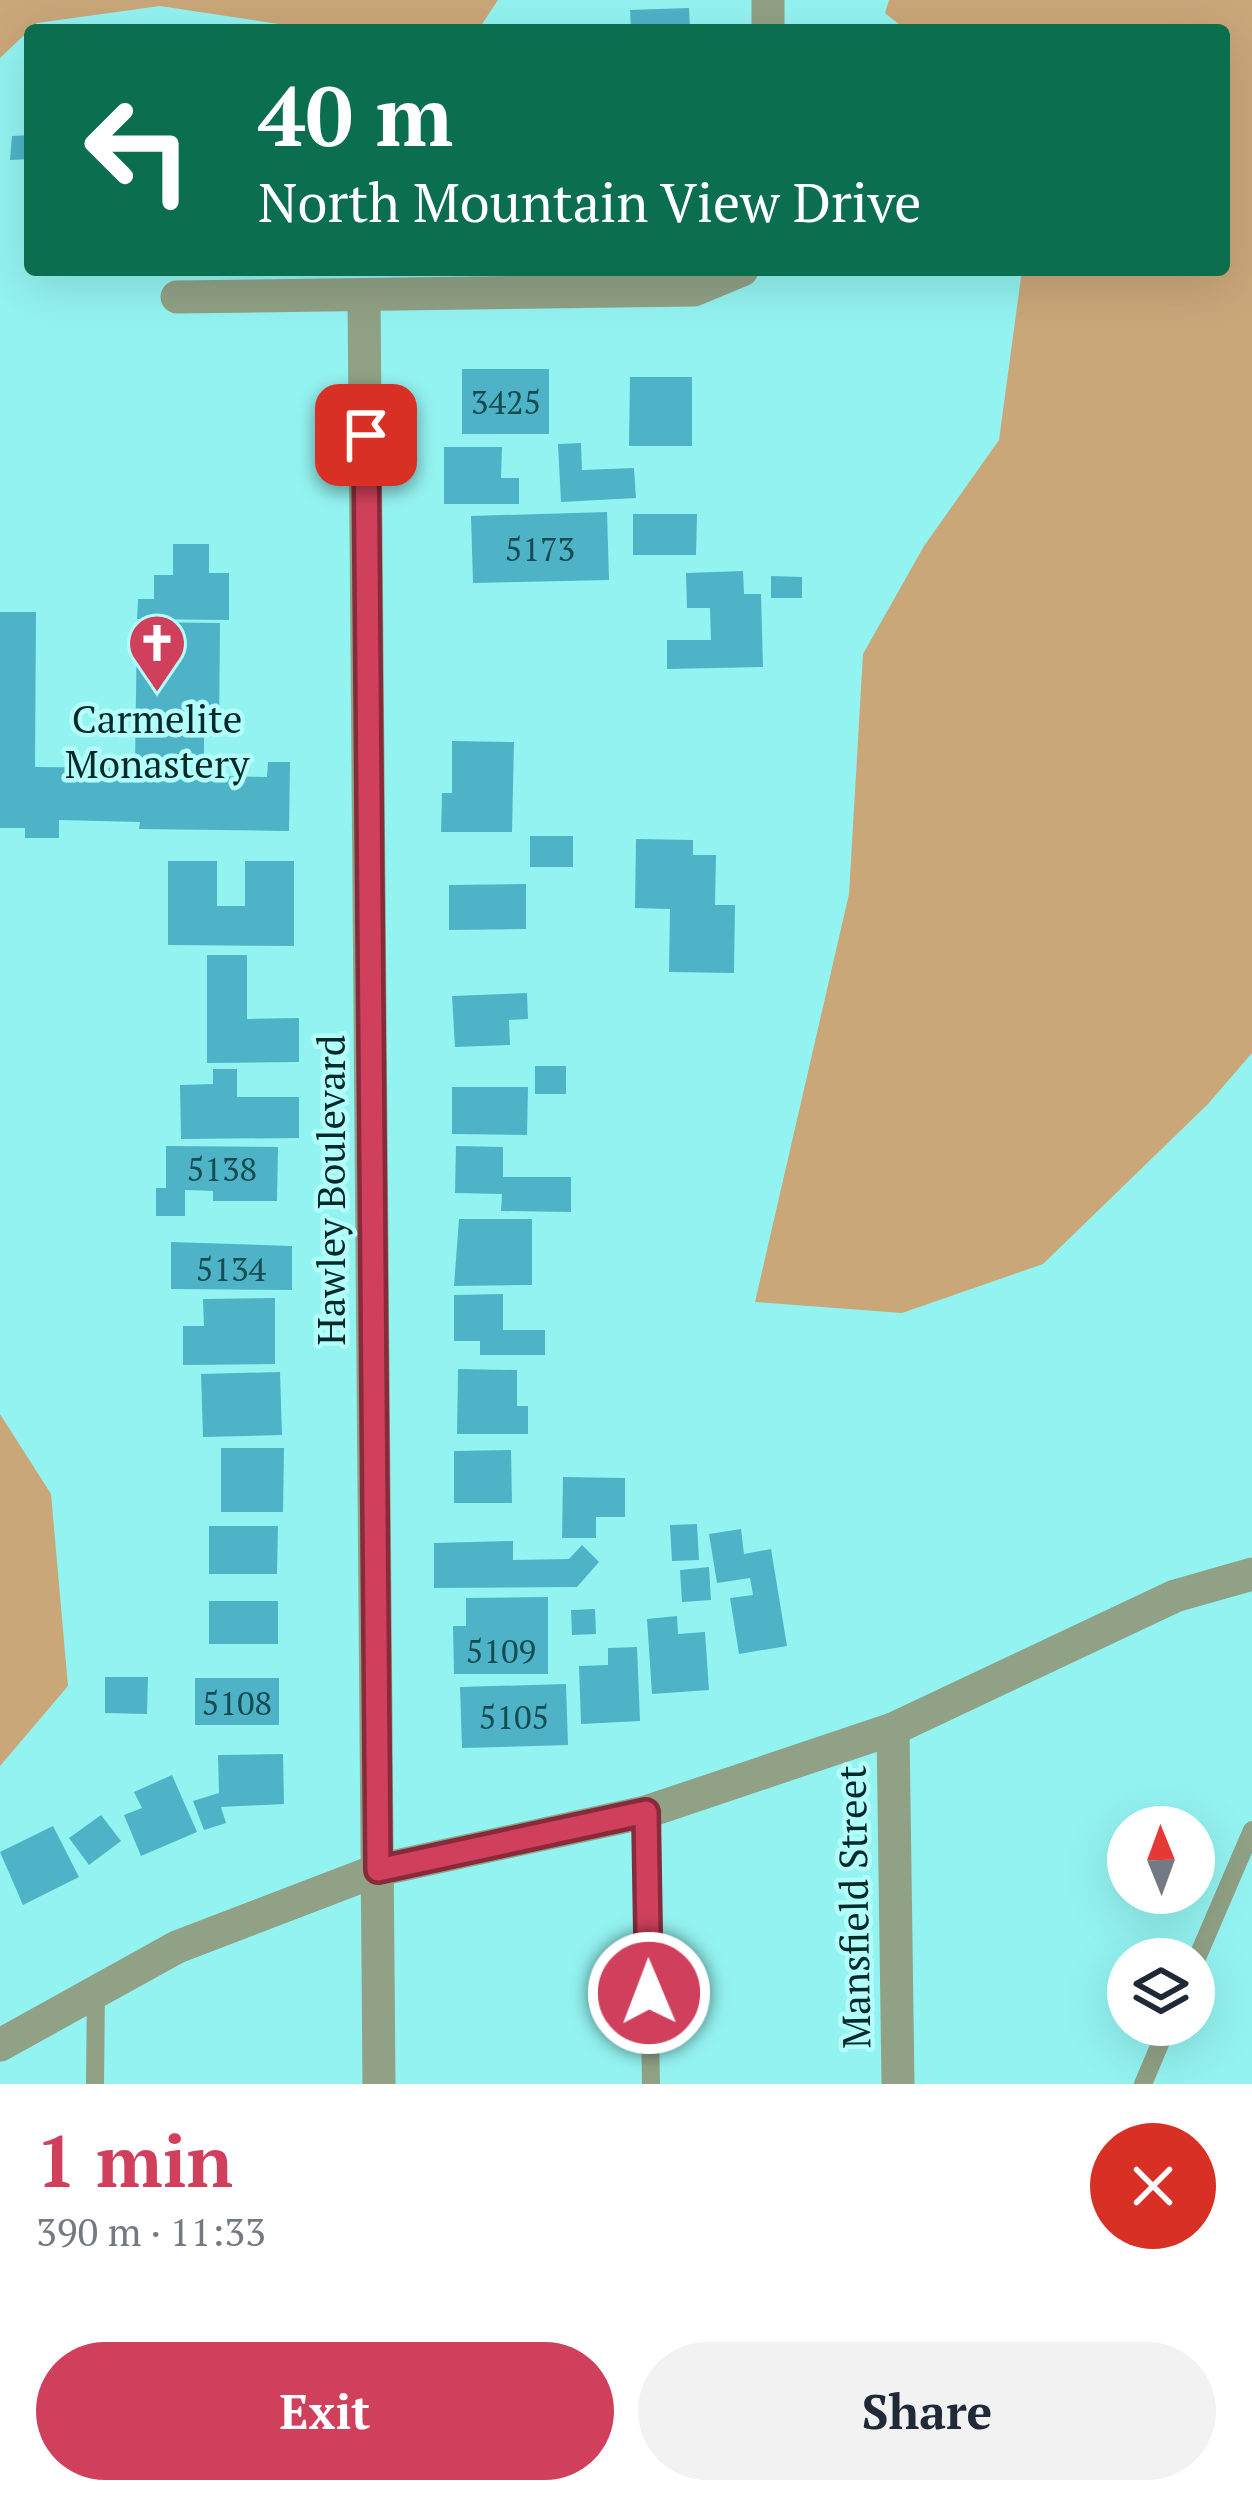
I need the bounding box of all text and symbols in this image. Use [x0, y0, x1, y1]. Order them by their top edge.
text: 40 m [258, 59, 453, 170]
icon: left [60, 72, 216, 228]
text: North Mountain View Drive [258, 166, 921, 237]
house number: 3425 [471, 380, 541, 423]
pin [315, 384, 417, 486]
icon: arrive [333, 402, 399, 468]
house number: 5173 [505, 527, 575, 570]
church icon: Carmelite Monastery [126, 612, 188, 694]
place label: Carmelite Monastery [65, 692, 251, 789]
street label: Hawley Boulevard [304, 1035, 356, 1346]
house number: 5138 [187, 1147, 257, 1190]
house number: 5134 [196, 1247, 267, 1290]
house number: 5109 [466, 1629, 536, 1672]
house number: 5108 [202, 1681, 272, 1724]
house number: 5105 [479, 1695, 549, 1738]
street label: Mansfield Street [825, 1765, 881, 2049]
north arrow [1107, 1806, 1215, 1914]
map controls [1107, 1806, 1215, 2046]
position arrow [586, 1930, 712, 2056]
button: layers [1107, 1938, 1215, 2046]
text: 1 min [36, 2112, 233, 2208]
button: close [1090, 2123, 1216, 2249]
text: 390 m · 11:33 [36, 2205, 266, 2257]
button: Exit [36, 2342, 614, 2480]
button: Share [638, 2342, 1216, 2480]

